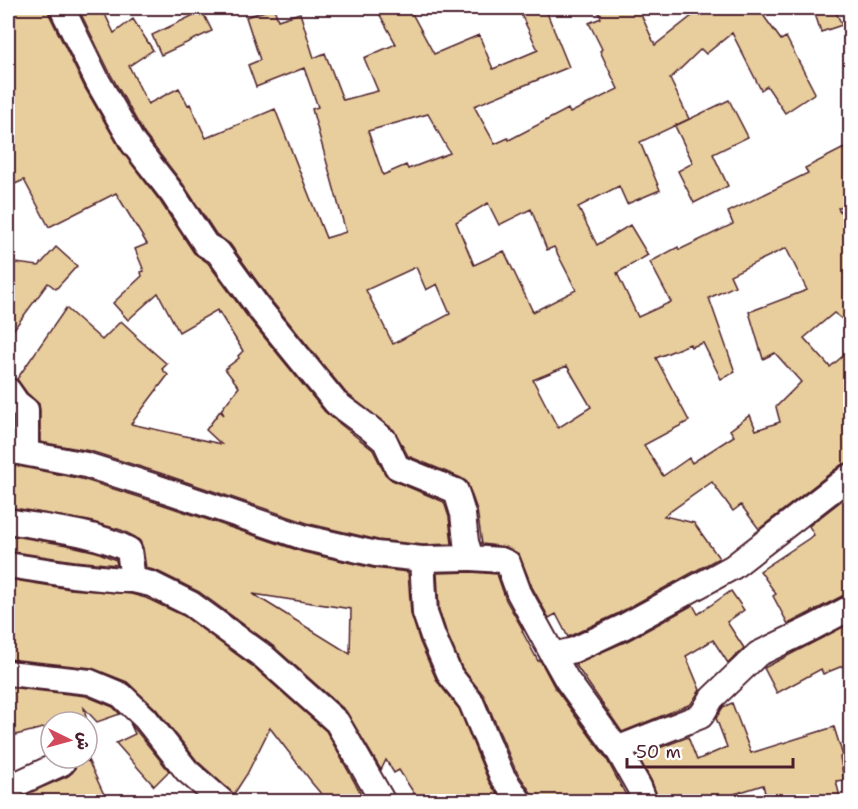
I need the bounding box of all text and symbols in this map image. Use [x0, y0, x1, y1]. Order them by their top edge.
north arrow [39, 710, 99, 770]
scale bar [627, 731, 794, 769]
text: ش [72, 732, 95, 751]
text: 50 m [636, 740, 681, 764]

